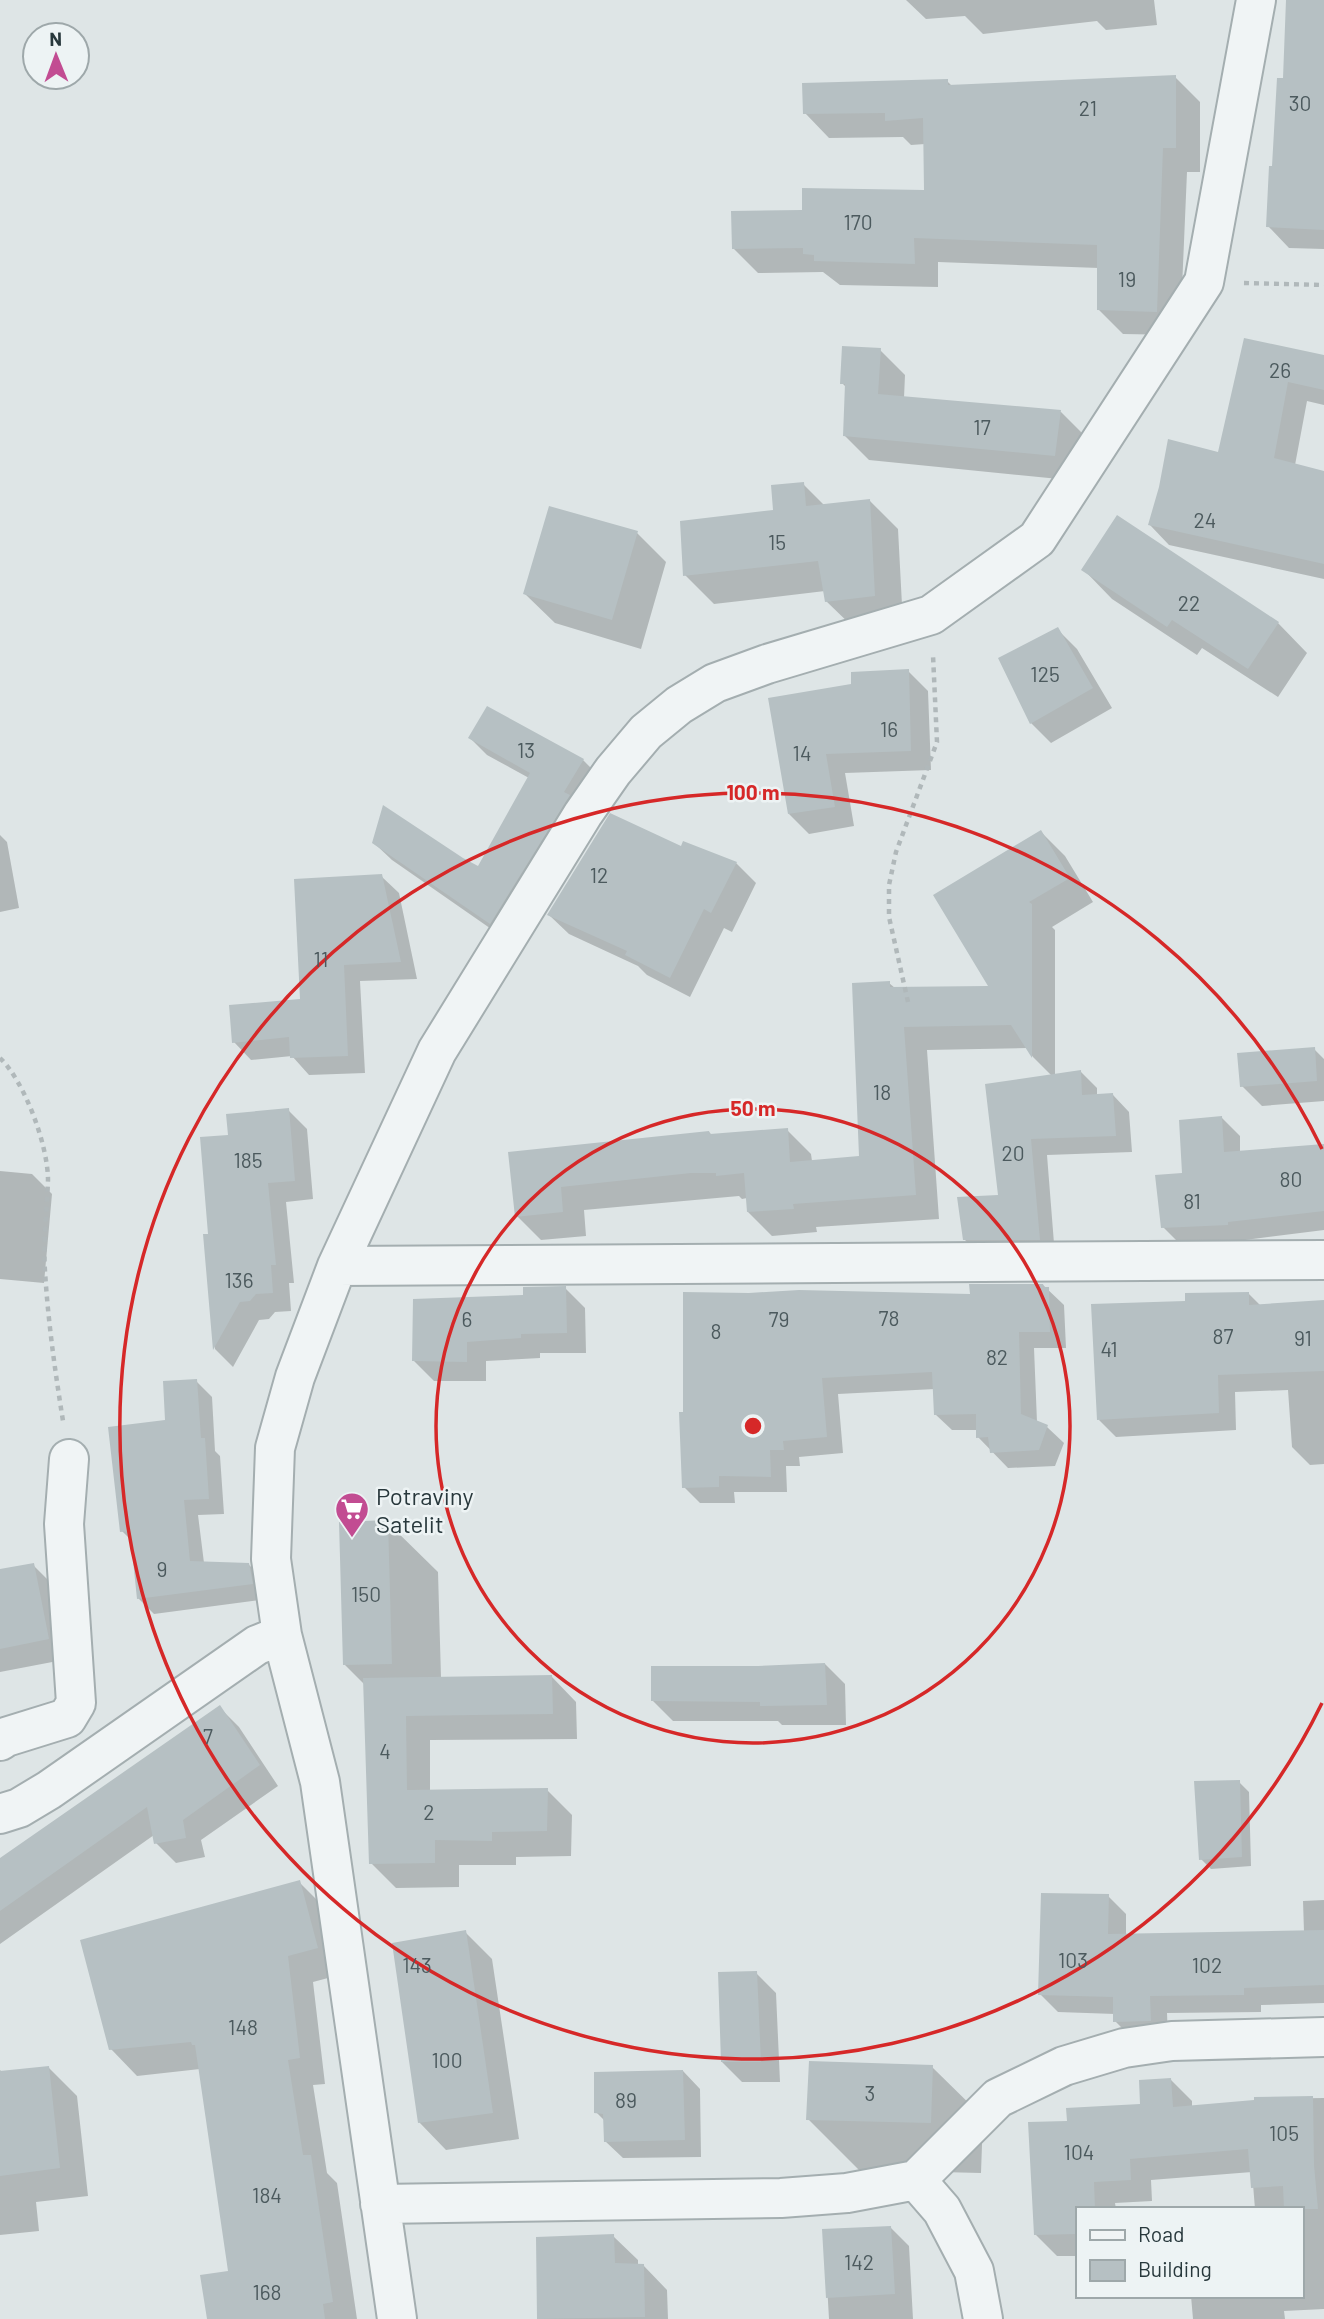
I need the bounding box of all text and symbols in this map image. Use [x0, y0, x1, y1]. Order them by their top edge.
north arrow [21, 21, 91, 91]
text: N [49, 27, 62, 50]
house number: 30 [1289, 90, 1311, 115]
house number: 21 [1079, 95, 1097, 120]
house number: 170 [843, 209, 873, 234]
house number: 19 [1118, 266, 1136, 291]
house number: 26 [1269, 357, 1291, 382]
house number: 17 [973, 414, 991, 439]
house number: 24 [1194, 507, 1216, 532]
house number: 15 [768, 529, 786, 554]
house number: 22 [1178, 590, 1200, 615]
house number: 125 [1030, 661, 1060, 686]
house number: 16 [880, 716, 898, 741]
house number: 13 [517, 737, 535, 762]
house number: 14 [793, 740, 811, 765]
text: 100 m [726, 779, 780, 804]
house number: 12 [590, 862, 608, 887]
house number: 11 [314, 946, 328, 971]
house number: 18 [873, 1079, 891, 1104]
text: 50 m [730, 1095, 776, 1120]
house number: 20 [1001, 1140, 1025, 1165]
house number: 185 [233, 1147, 263, 1172]
house number: 80 [1280, 1166, 1302, 1191]
house number: 81 [1183, 1188, 1201, 1213]
house number: 136 [225, 1267, 253, 1292]
house number: 78 [879, 1305, 899, 1330]
house number: 6 [462, 1306, 472, 1331]
house number: 79 [769, 1306, 789, 1331]
house number: 8 [711, 1318, 721, 1343]
house number: 87 [1213, 1323, 1234, 1348]
house number: 91 [1294, 1325, 1312, 1350]
house number: 41 [1101, 1336, 1118, 1361]
house number: 82 [986, 1344, 1008, 1369]
centre of rings [741, 1414, 765, 1438]
place label: Potraviny Satelit [376, 1481, 474, 1538]
supermarket icon: Potraviny Satelit [333, 1490, 371, 1539]
house number: 9 [157, 1556, 167, 1581]
house number: 150 [351, 1581, 381, 1606]
house number: 7 [203, 1723, 213, 1748]
house number: 4 [379, 1738, 391, 1763]
house number: 2 [423, 1799, 435, 1824]
house number: 103 [1058, 1947, 1088, 1972]
house number: 143 [402, 1952, 432, 1977]
house number: 102 [1192, 1952, 1222, 1977]
house number: 148 [228, 2014, 258, 2039]
house number: 100 [431, 2047, 463, 2072]
house number: 3 [865, 2080, 875, 2105]
house number: 89 [615, 2087, 637, 2112]
house number: 105 [1269, 2120, 1299, 2145]
house number: 104 [1064, 2139, 1094, 2164]
house number: 184 [252, 2182, 282, 2207]
legend [1076, 2207, 1303, 2298]
text: Road [1138, 2221, 1184, 2246]
house number: 142 [844, 2249, 874, 2274]
text: Building [1138, 2256, 1212, 2281]
house number: 168 [252, 2279, 282, 2304]

